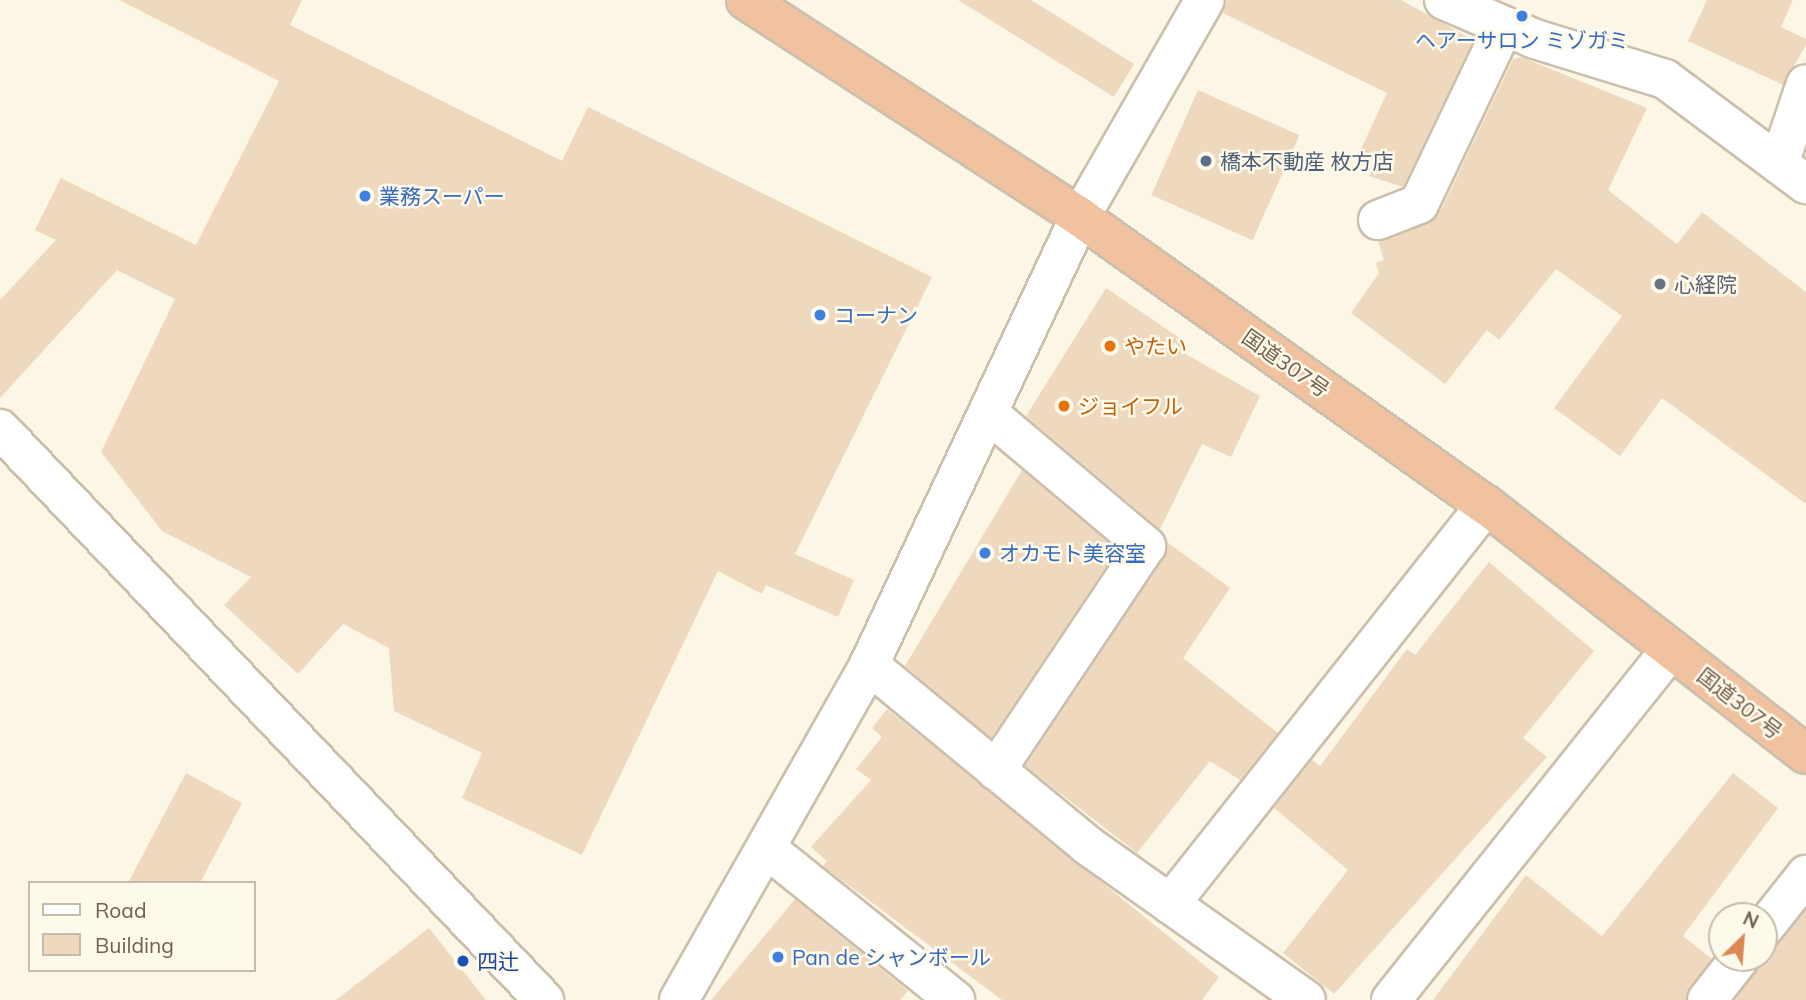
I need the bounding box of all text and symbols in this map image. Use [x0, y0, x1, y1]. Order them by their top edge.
marker: ヘアーサロン ミゾガミ [1514, 8, 1530, 24]
place label: ヘアーサロン ミゾガミ [1415, 27, 1629, 53]
place label: 橋本不動産 枚方店 [1220, 148, 1393, 174]
marker: 橋本不動産 枚方店 [1198, 153, 1214, 169]
place label: 業務スーパー [379, 183, 505, 209]
marker: 業務スーパー [357, 188, 373, 204]
place label: 心経院 [1674, 271, 1737, 297]
marker: 心経院 [1652, 276, 1668, 292]
place label: コーナン [834, 302, 918, 328]
marker: コーナン [812, 307, 828, 323]
street label: 国道307号 [1237, 324, 1335, 402]
place label: やたい [1124, 333, 1187, 359]
marker: やたい [1102, 338, 1118, 354]
place label: ジョイフル [1078, 393, 1183, 419]
marker: ジョイフル [1056, 398, 1072, 414]
place label: オカモト美容室 [999, 540, 1146, 566]
marker: オカモト美容室 [977, 545, 993, 561]
street label: 国道307号 [1693, 662, 1787, 744]
legend [28, 881, 256, 972]
text: Road [95, 897, 146, 923]
north arrow [1708, 902, 1778, 972]
text: N [1739, 906, 1763, 934]
text: Building [95, 932, 174, 958]
place label: Pan de シャンボール [792, 944, 991, 970]
place label: 四辻 [477, 948, 519, 974]
marker: Pan de シャンボール [770, 949, 786, 965]
marker: 四辻 [455, 953, 471, 969]

